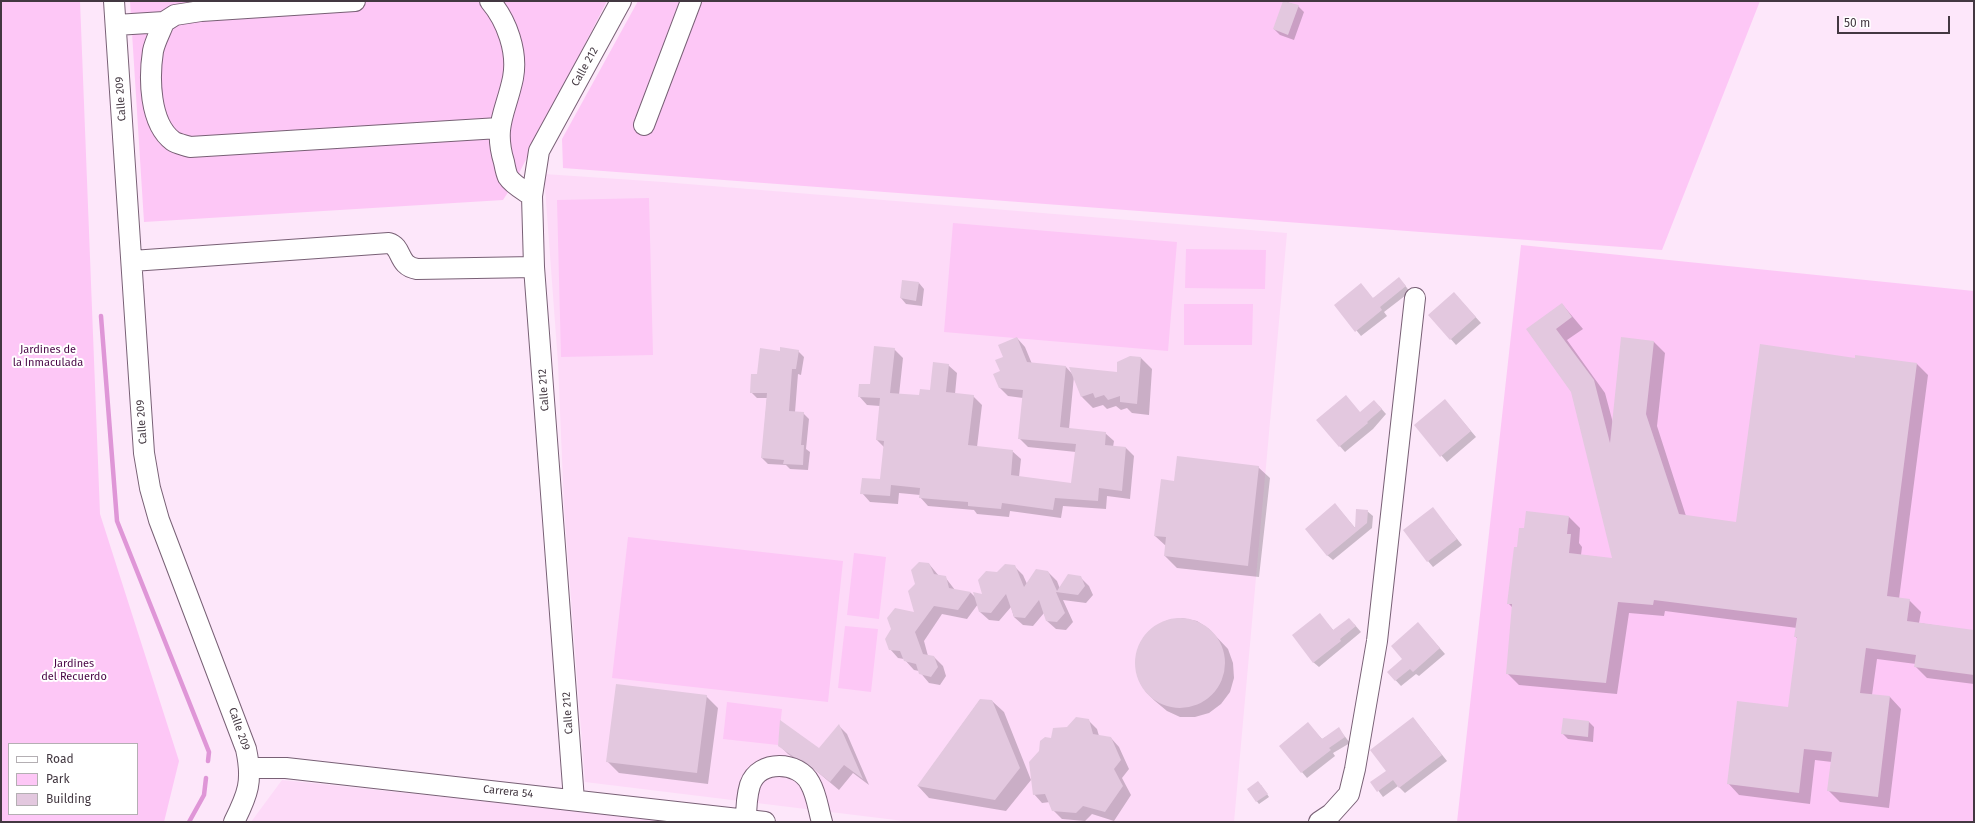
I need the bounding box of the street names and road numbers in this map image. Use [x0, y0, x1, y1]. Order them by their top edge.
street label: Calle 212 [569, 45, 601, 89]
street label: Calle 209 [113, 76, 129, 122]
street label: Calle 212 [536, 368, 552, 412]
street label: Calle 209 [134, 399, 150, 445]
street label: Calle 212 [560, 691, 576, 735]
street label: Calle 209 [226, 706, 252, 752]
street label: Carrera 54 [482, 783, 534, 801]

